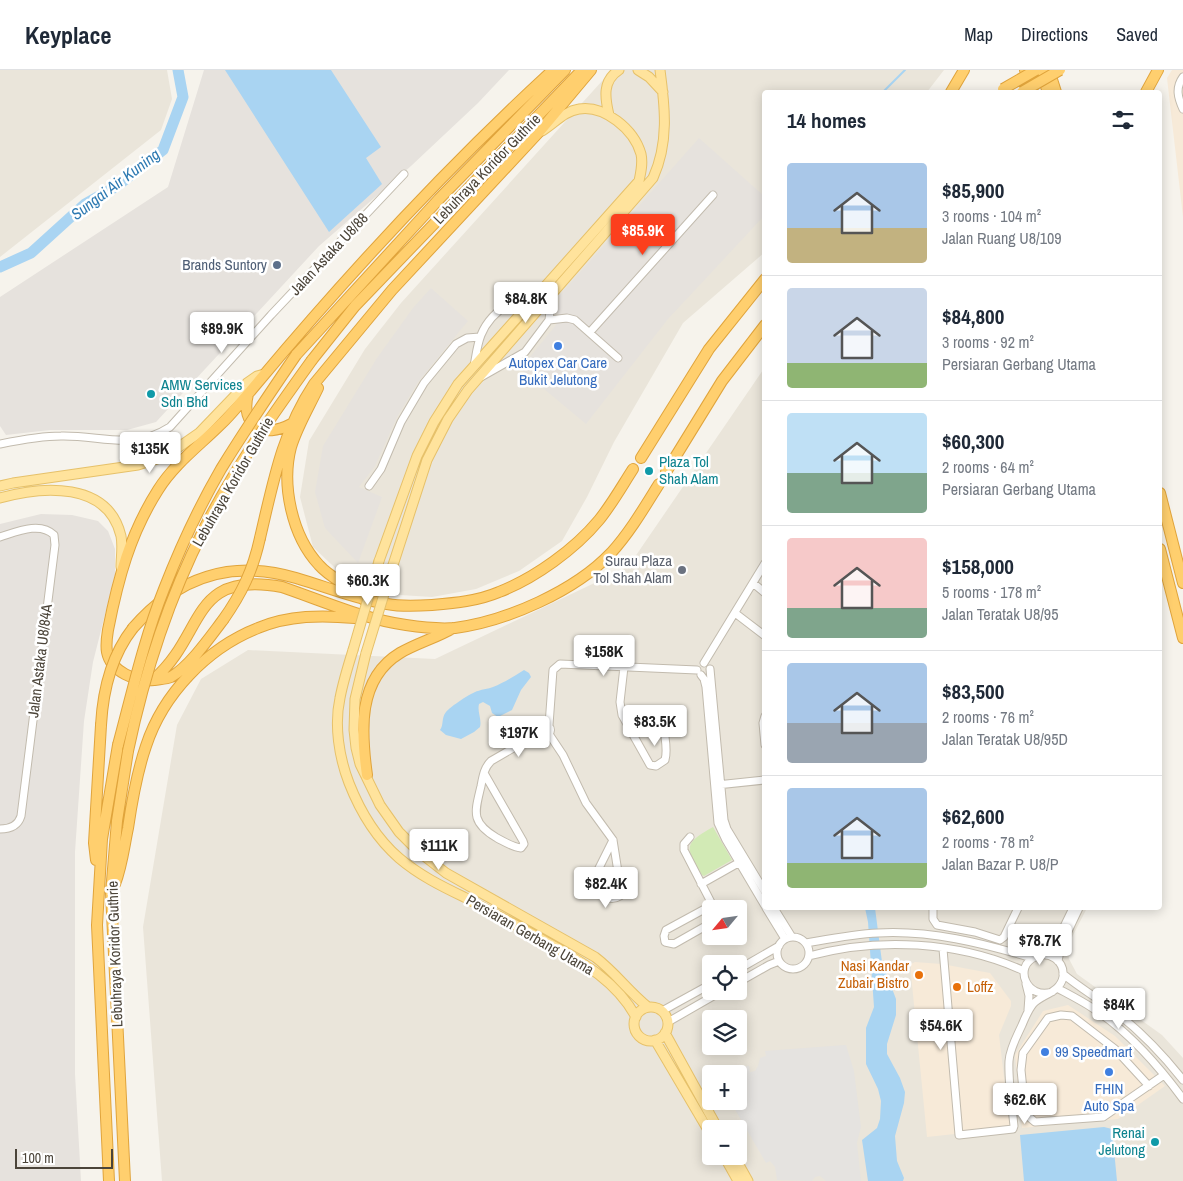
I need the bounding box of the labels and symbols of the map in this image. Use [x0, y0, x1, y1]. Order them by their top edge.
street label: Lebuhraya Koridor Guthrie [428, 109, 545, 229]
water label: Sungai Air Kuning [66, 143, 164, 225]
street label: Jalan Astaka U8/88 [285, 208, 373, 300]
pin: $85.9K [602, 214, 684, 256]
place label: Brands Suntory [182, 254, 268, 275]
marker: Brands Suntory [271, 259, 283, 271]
pin: $84.8K [485, 282, 567, 324]
pin: $89.9K [181, 312, 263, 354]
marker: Autopex Car Care Bukit Jelutong [552, 340, 564, 352]
place label: Autopex Car Care Bukit Jelutong [508, 352, 607, 390]
place label: AMW Services Sdn Bhd [160, 374, 242, 412]
marker: AMW Services Sdn Bhd [145, 388, 157, 400]
street label: Lebuhraya Koridor Guthrie [187, 413, 278, 550]
pin: $135K [115, 432, 185, 474]
place label: Plaza Tol Shah Alam [659, 451, 719, 489]
marker: Plaza Tol Shah Alam [643, 465, 655, 477]
place label: Surau Plaza Tol Shah Alam [593, 550, 672, 588]
pin: $60.3K [327, 564, 409, 606]
marker: Surau Plaza Tol Shah Alam [676, 564, 688, 576]
street label: Jalan Astaka U8/84A [22, 602, 57, 719]
pin: $158K [569, 634, 639, 677]
pin: $83.5K [614, 704, 696, 747]
pin: $197K [484, 716, 554, 758]
pin: $111K [404, 828, 474, 871]
pin: $82.4K [565, 866, 647, 909]
street label: Lebuhraya Koridor Guthrie [101, 880, 128, 1028]
street label: Persiaran Gerbang Utama [463, 889, 598, 980]
north arrow [702, 900, 748, 945]
pin: $78.7K [999, 924, 1081, 966]
place label: Nasi Kandar Zubair Bistro [838, 955, 909, 993]
marker: Nasi Kandar Zubair Bistro [913, 969, 925, 981]
place label: Loffz [967, 976, 993, 997]
marker: Loffz [951, 981, 963, 993]
pin: $84K [1089, 988, 1149, 1030]
pin: $54.6K [900, 1008, 982, 1051]
place label: 99 Speedmart [1055, 1041, 1133, 1062]
marker: 99 Speedmart [1039, 1046, 1051, 1058]
marker: FHIN Auto Spa [1103, 1066, 1115, 1078]
place label: FHIN Auto Spa [1083, 1078, 1134, 1116]
pin: $62.6K [984, 1082, 1066, 1125]
place label: Renai Jelutong [1098, 1122, 1145, 1160]
marker: Renai Jelutong [1149, 1136, 1161, 1148]
scale bar [15, 1146, 112, 1169]

